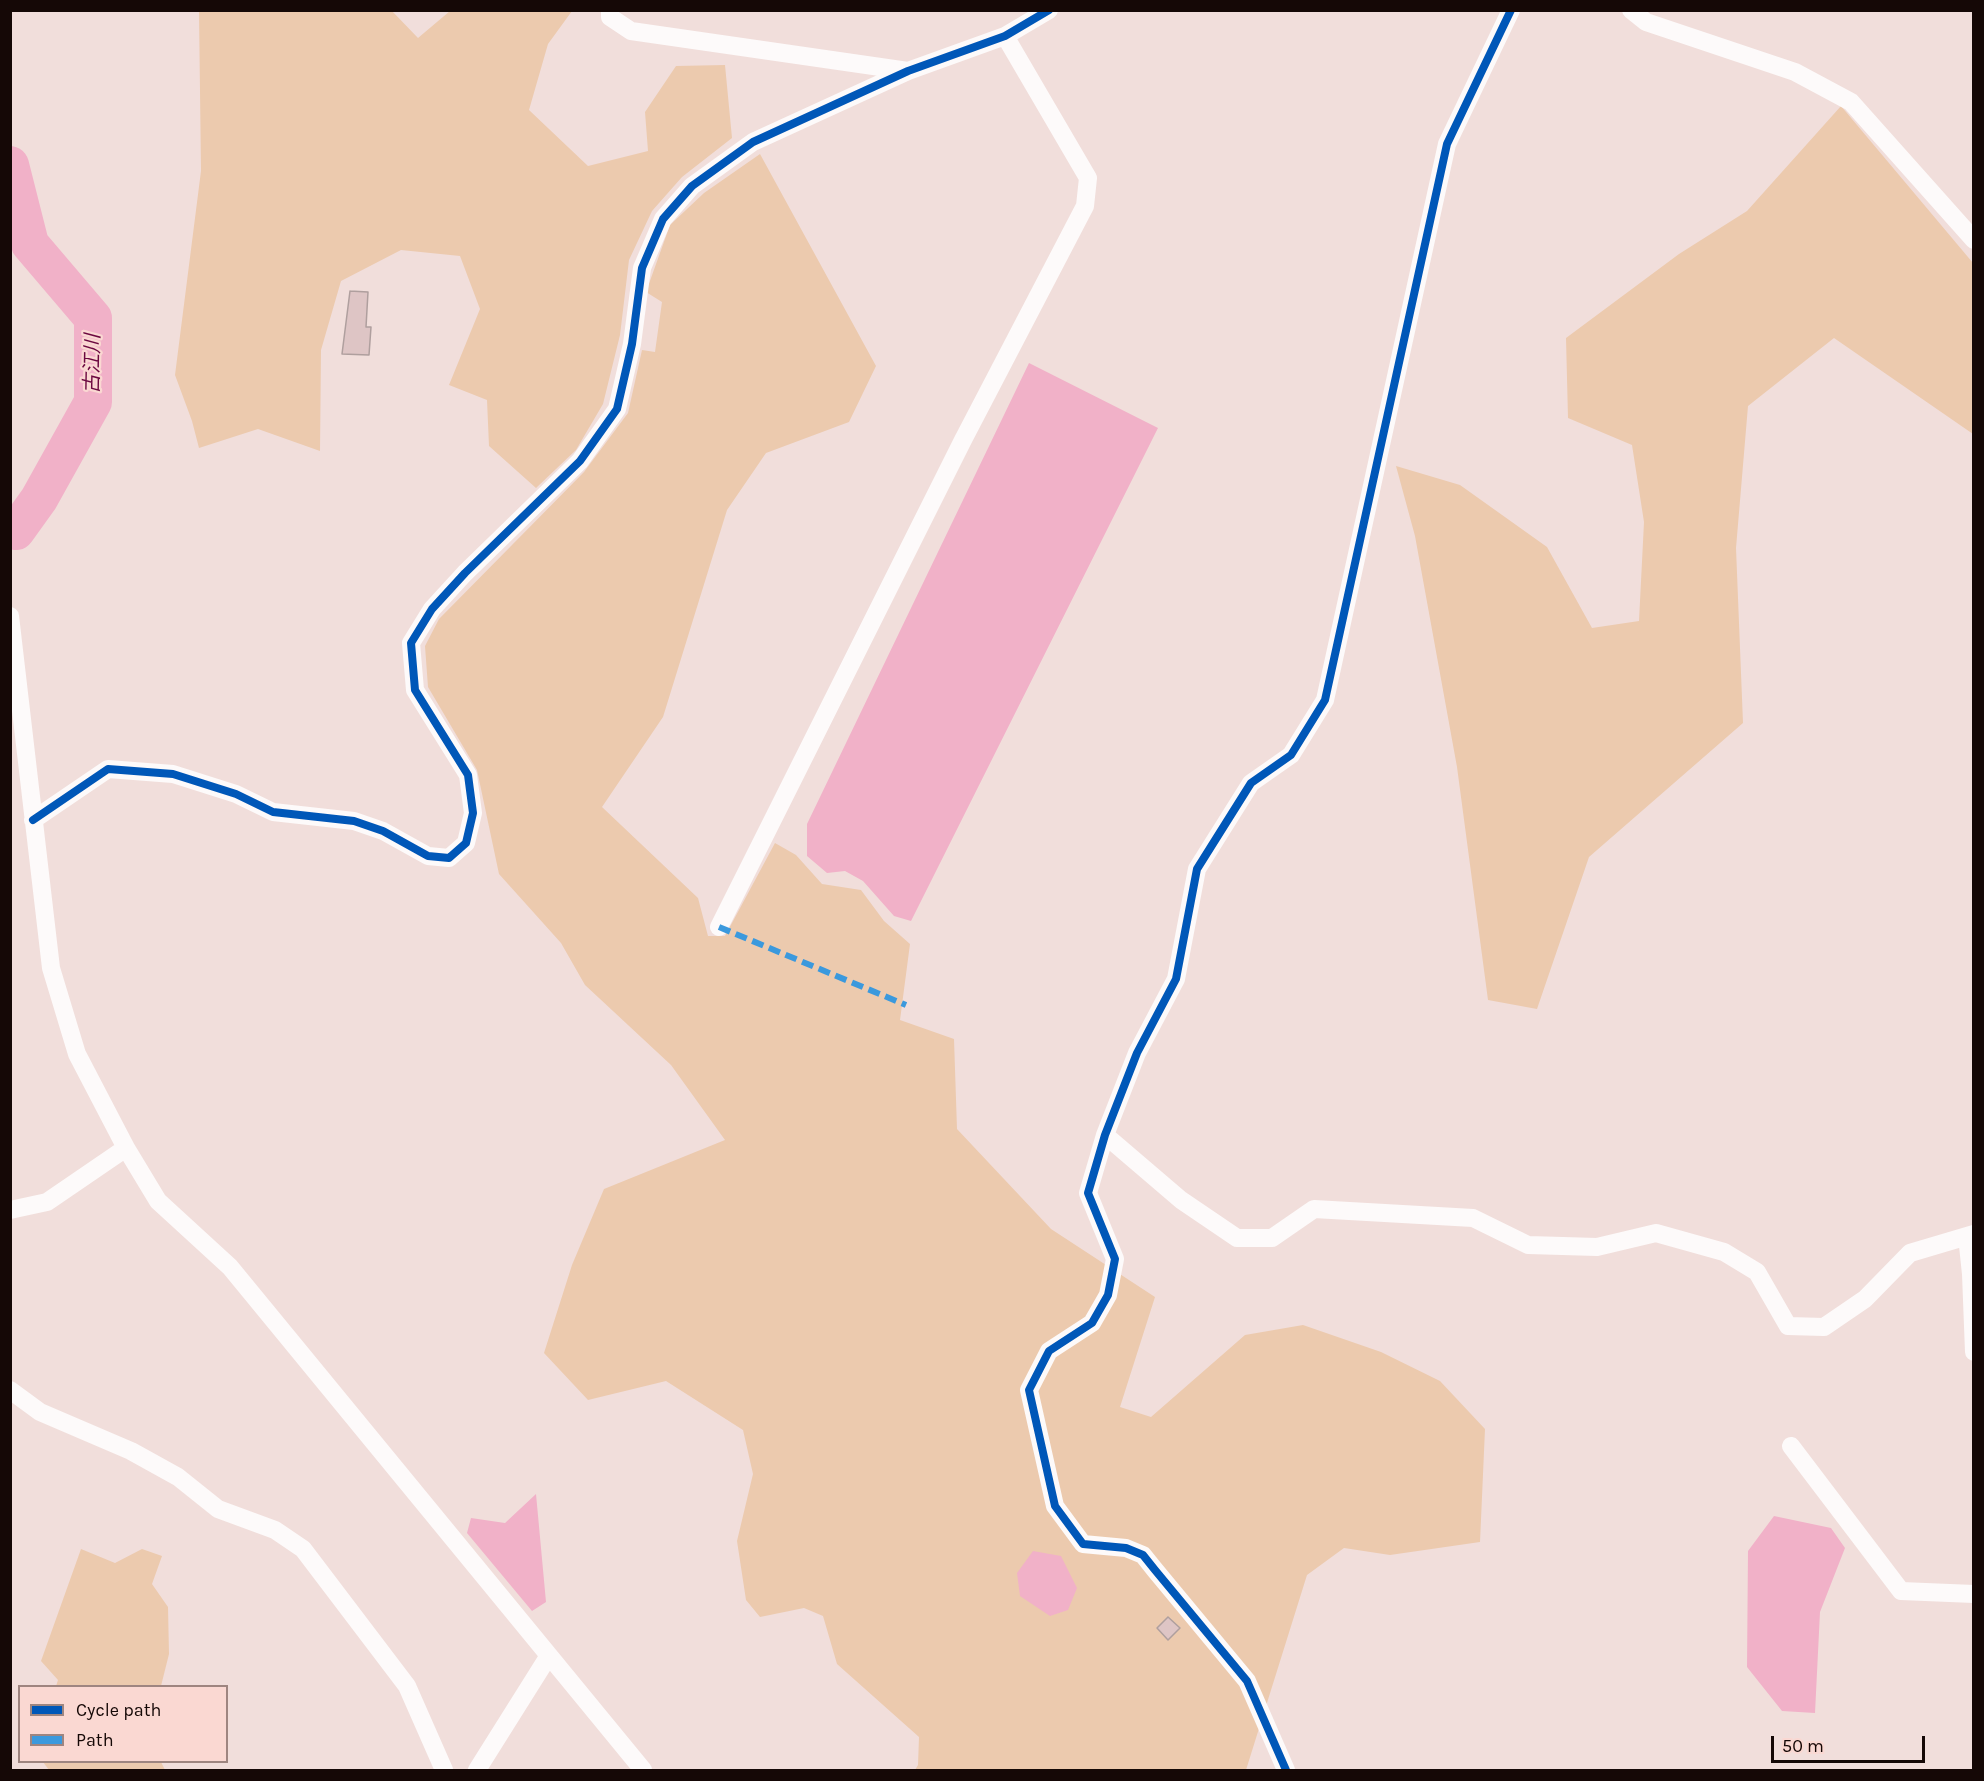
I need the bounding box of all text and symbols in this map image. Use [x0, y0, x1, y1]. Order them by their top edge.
water label: 古江川 [80, 334, 106, 394]
legend [18, 1685, 228, 1763]
text: Cycle path [76, 1699, 161, 1721]
scale bar [1774, 1724, 1928, 1762]
text: Path [76, 1729, 114, 1751]
text: 50 m [1782, 1735, 1824, 1757]

